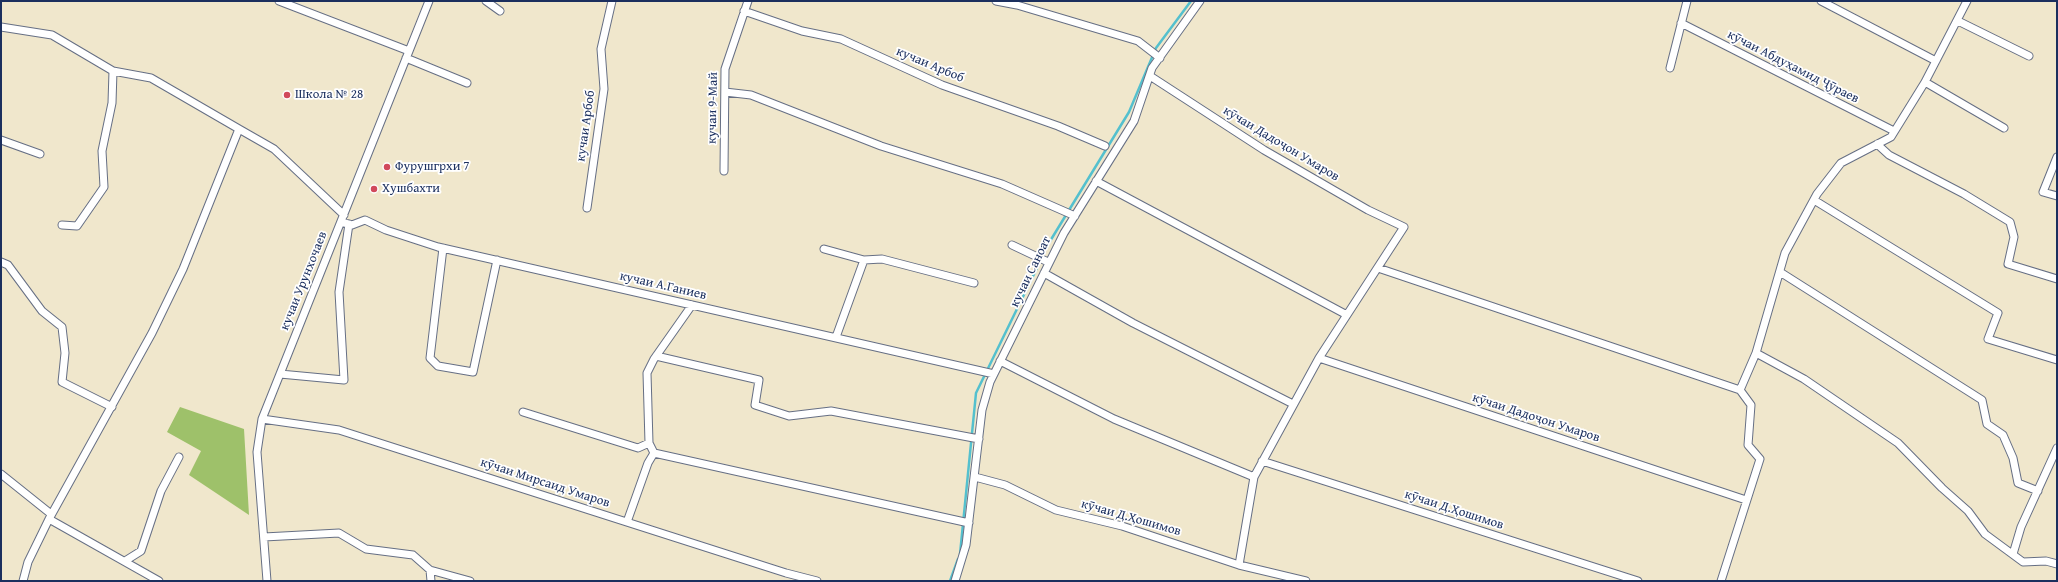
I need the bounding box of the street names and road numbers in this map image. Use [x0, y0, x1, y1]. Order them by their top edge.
street label: кӯчаи Абдуҳамид Ҷӯраев [1725, 27, 1861, 107]
street label: кучаи Арбоб [894, 44, 966, 86]
street label: кучаи 9-Май [705, 72, 721, 144]
street label: кучаи Арбоб [573, 89, 599, 163]
street label: кӯчаи Дадоҷон Умаров [1220, 103, 1342, 185]
street label: кучаи Урунхочаев [277, 229, 331, 333]
street label: кучаи Саноат [1007, 234, 1055, 310]
street label: кучаи А.Ганиев [618, 268, 708, 304]
street label: кӯчаи Дадоҷон Умаров [1470, 390, 1602, 446]
street label: кӯчаи Мирсаид Умаров [478, 455, 612, 511]
street label: кӯчаи Д.Ҳошимов [1402, 487, 1506, 533]
street label: кӯчаи Д.Ҳошимов [1079, 496, 1183, 540]

